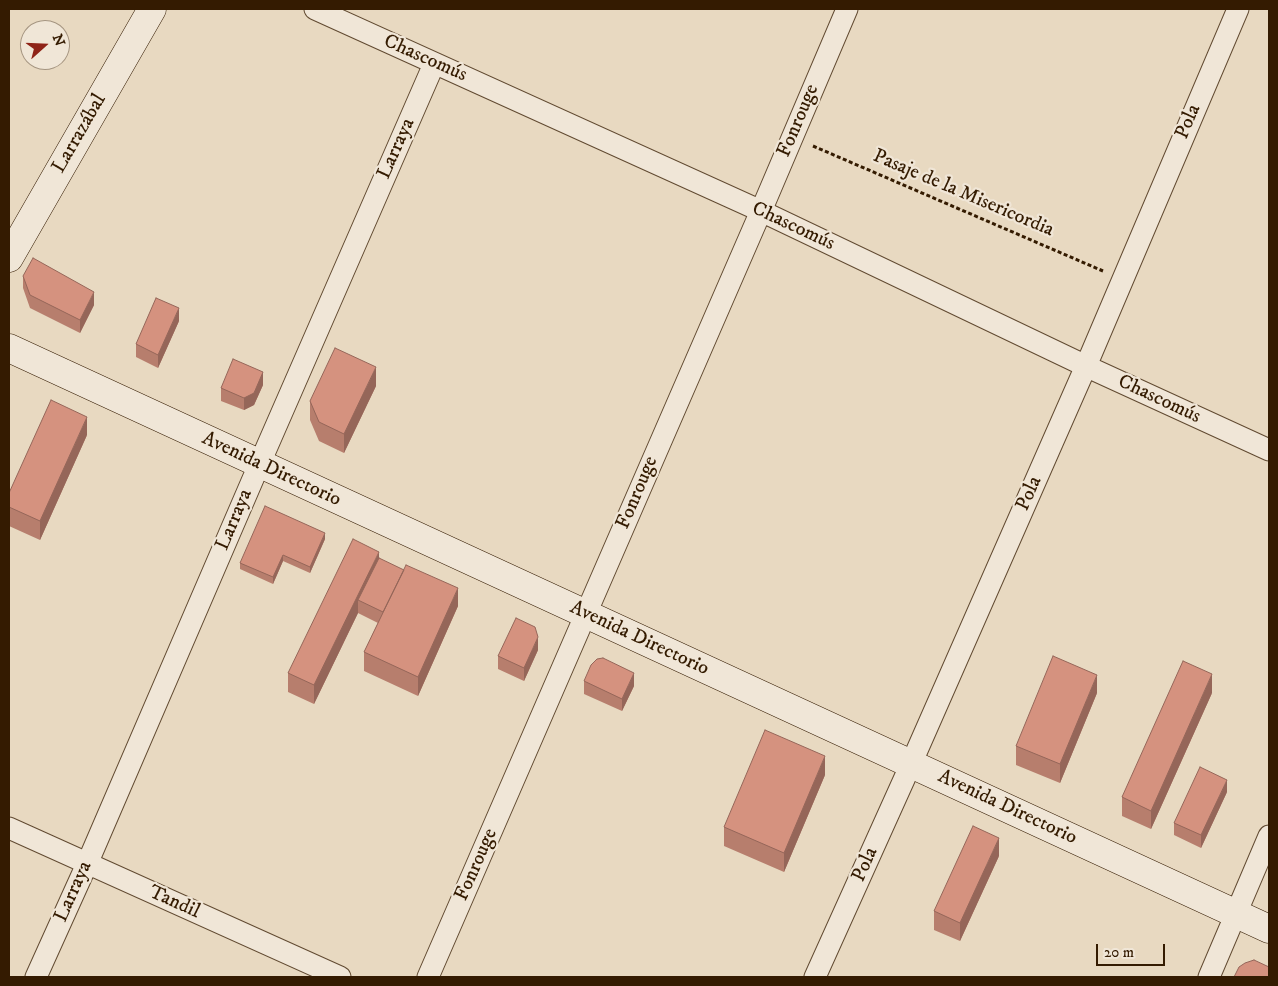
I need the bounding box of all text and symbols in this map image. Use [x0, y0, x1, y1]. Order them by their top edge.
north arrow [20, 20, 70, 70]
street label: Chascomús [380, 30, 470, 88]
text: N [48, 32, 69, 49]
street label: Fonrouge [773, 81, 825, 161]
street label: Larrazábal [48, 90, 112, 178]
street label: Pola [1171, 101, 1207, 143]
street label: Larraya [373, 115, 421, 183]
street label: Pasaje de la Misericordia [869, 145, 1057, 243]
street label: Chascomús [748, 197, 838, 257]
street label: Chascomús [1114, 370, 1204, 430]
street label: Avenida Directorio [198, 427, 344, 513]
street label: Fonrouge [612, 453, 664, 533]
street label: Pola [1012, 473, 1048, 515]
street label: Larraya [211, 486, 259, 554]
street label: Avenida Directorio [566, 596, 712, 682]
street label: Avenida Directorio [934, 765, 1080, 851]
street label: Fonrouge [450, 825, 504, 905]
street label: Pola [848, 844, 884, 886]
street label: Larraya [50, 858, 98, 926]
street label: Tandil [145, 881, 203, 925]
scale bar [1098, 934, 1167, 966]
text: 20 m [1104, 943, 1134, 962]

